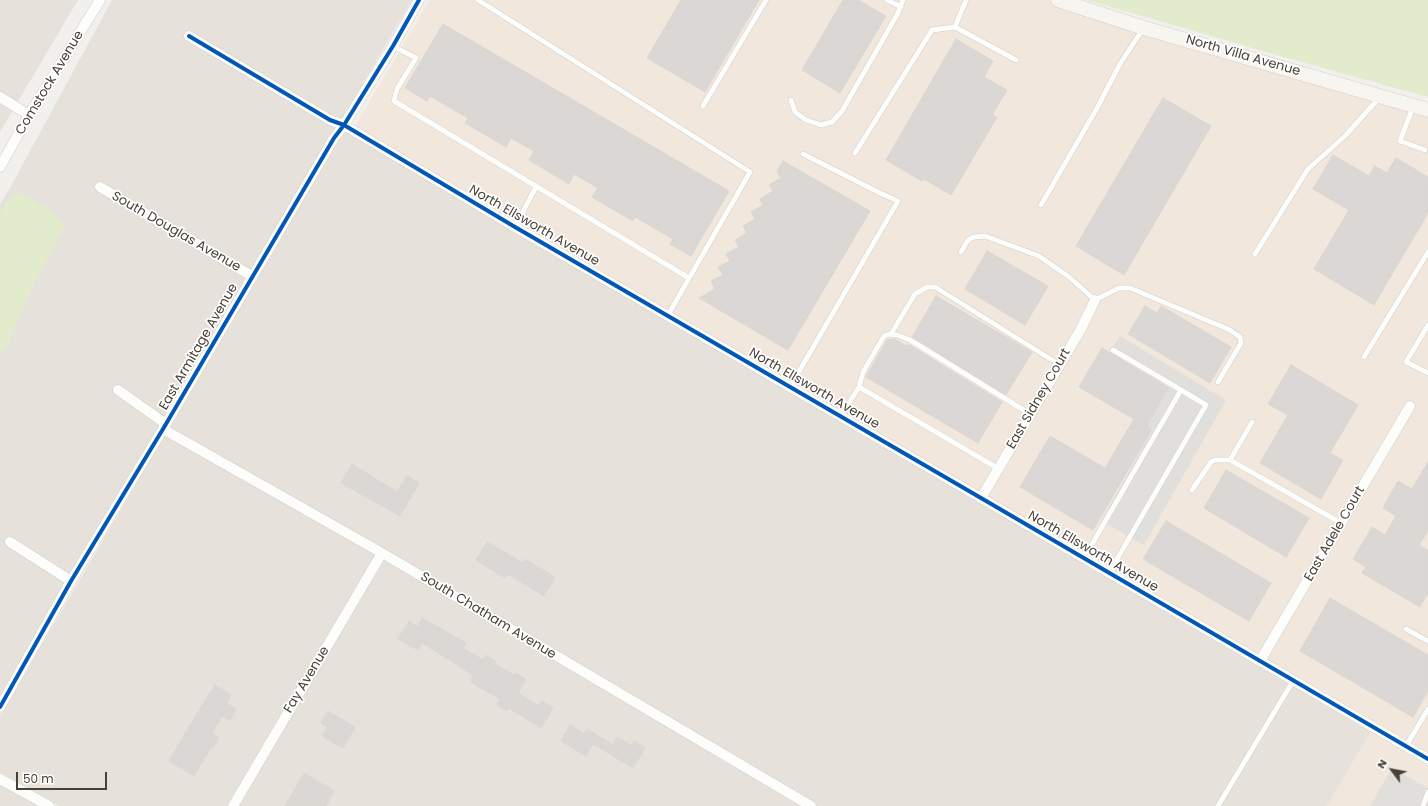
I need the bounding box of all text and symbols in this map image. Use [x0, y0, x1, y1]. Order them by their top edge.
street label: Comstock Avenue [13, 28, 87, 138]
street label: North Villa Avenue [1184, 32, 1302, 80]
street label: North Ellsworth Avenue [466, 182, 602, 270]
street label: South Douglas Avenue [109, 189, 243, 275]
street label: East Armitage Avenue [156, 281, 242, 413]
street label: North Ellsworth Avenue [746, 345, 882, 433]
street label: East Sidney Court [1004, 346, 1074, 452]
street label: East Adele Court [1301, 484, 1369, 584]
street label: North Ellsworth Avenue [1025, 508, 1161, 596]
street label: South Chatham Avenue [417, 569, 559, 663]
street label: Fay Avenue [281, 644, 333, 716]
north arrow [1372, 750, 1412, 790]
text: N [1373, 756, 1391, 771]
scale bar [18, 764, 109, 790]
text: 50 m [23, 770, 54, 787]

